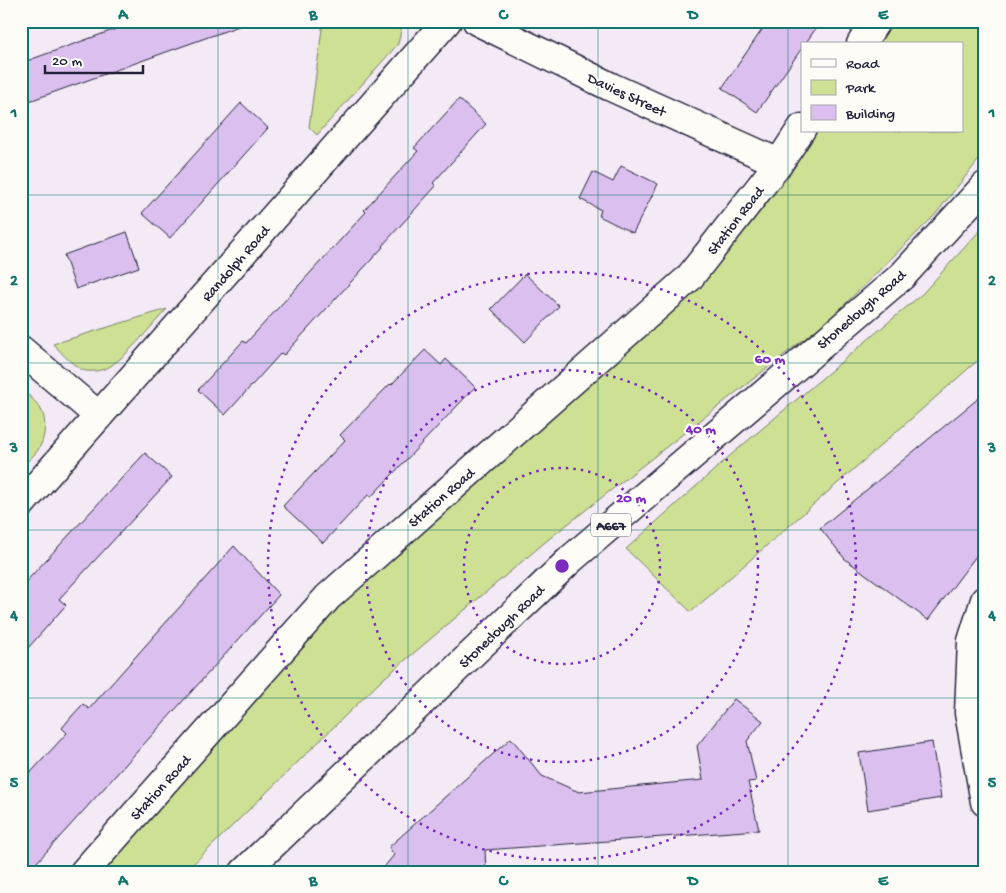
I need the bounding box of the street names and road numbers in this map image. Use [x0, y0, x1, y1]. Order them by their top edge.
street label: Davies Street [583, 69, 670, 123]
street label: Station Road [704, 182, 770, 259]
street label: Randolph Road [199, 222, 275, 306]
street label: Stoneclough Road [814, 266, 911, 354]
street label: Station Road [405, 464, 480, 532]
road number: A667 [591, 514, 631, 536]
street label: Stoneclough Road [456, 581, 550, 673]
street label: Station Road [127, 751, 196, 825]

